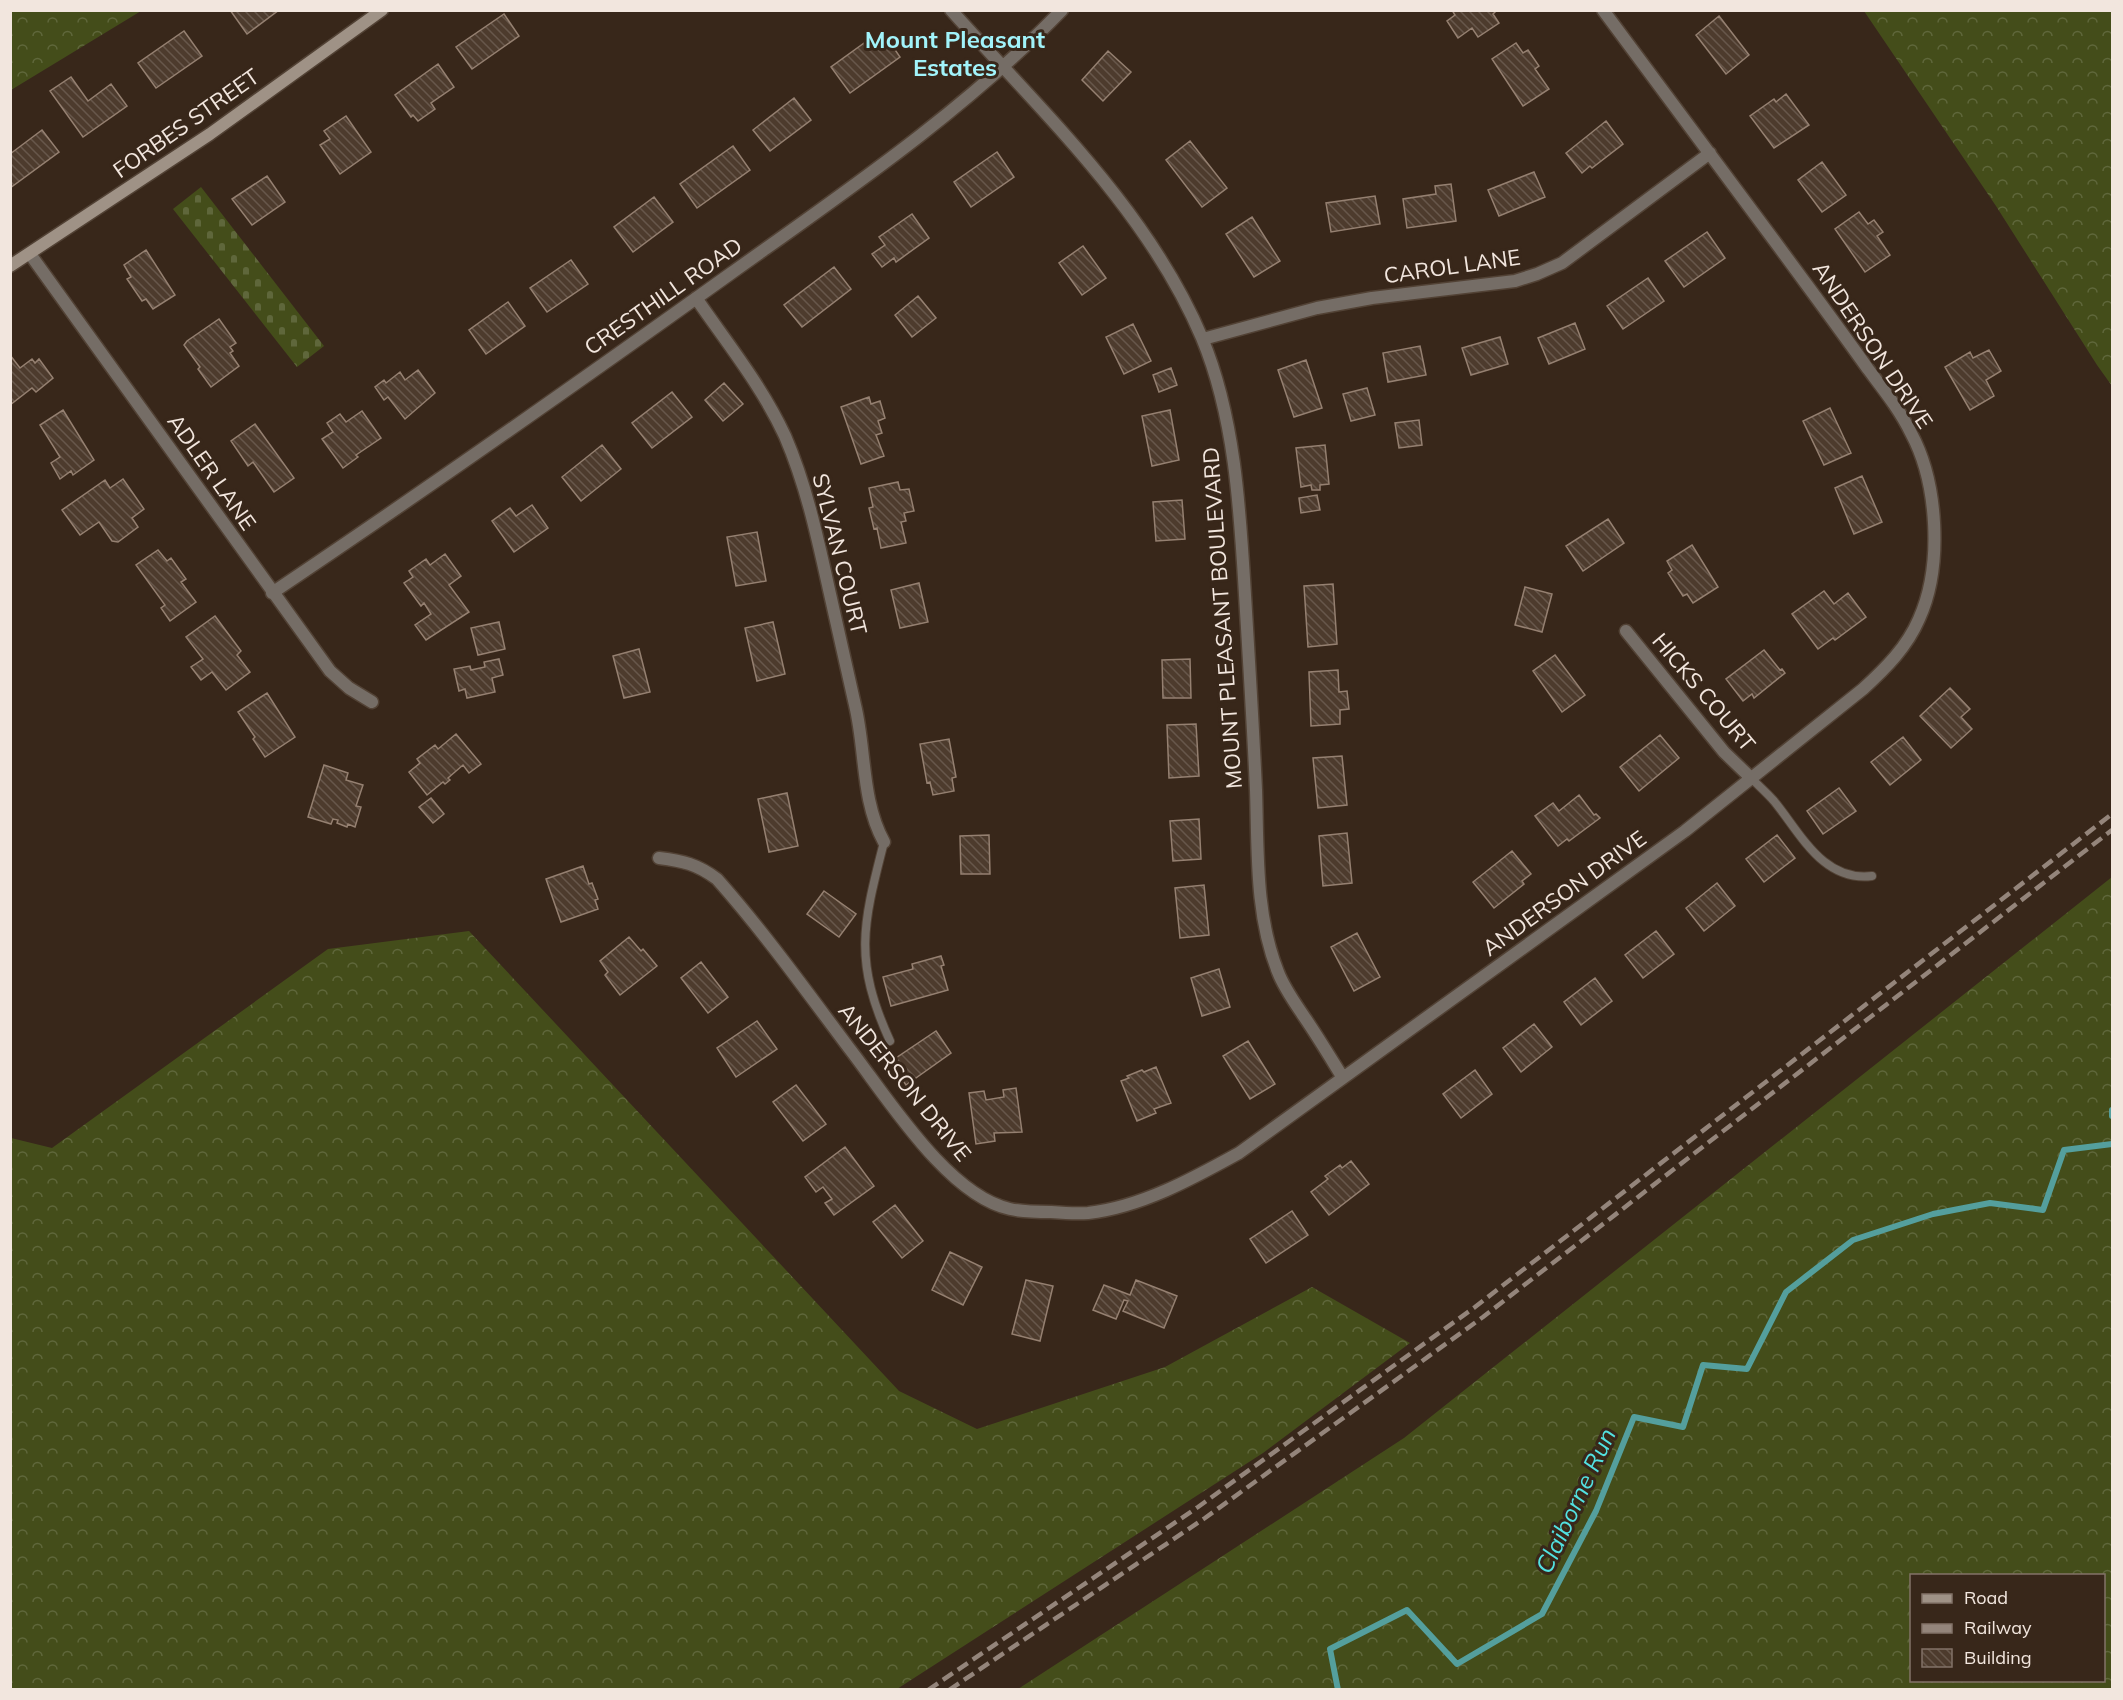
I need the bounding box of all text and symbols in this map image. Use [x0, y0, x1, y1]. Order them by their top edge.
district label: Mount Pleasant Estates [865, 24, 1045, 82]
street label: FORBES STREET [107, 62, 265, 184]
street label: CRESTHILL ROAD [579, 231, 747, 361]
street label: CAROL LANE [1382, 243, 1522, 289]
street label: ANDERSON DRIVE [1807, 256, 1939, 434]
street label: ADLER LANE [162, 408, 262, 536]
street label: MOUNT PLEASANT BOULEVARD [1196, 446, 1248, 790]
street label: SYLVAN COURT [806, 471, 874, 637]
street label: HICKS COURT [1646, 627, 1762, 757]
street label: ANDERSON DRIVE [1477, 824, 1651, 962]
street label: ANDERSON DRIVE [833, 997, 977, 1167]
water label: Claiborne Run [1528, 1423, 1622, 1578]
legend [1910, 1574, 2105, 1682]
text: Road [1964, 1586, 2008, 1609]
text: Railway [1964, 1616, 2032, 1639]
text: Building [1964, 1646, 2032, 1669]

